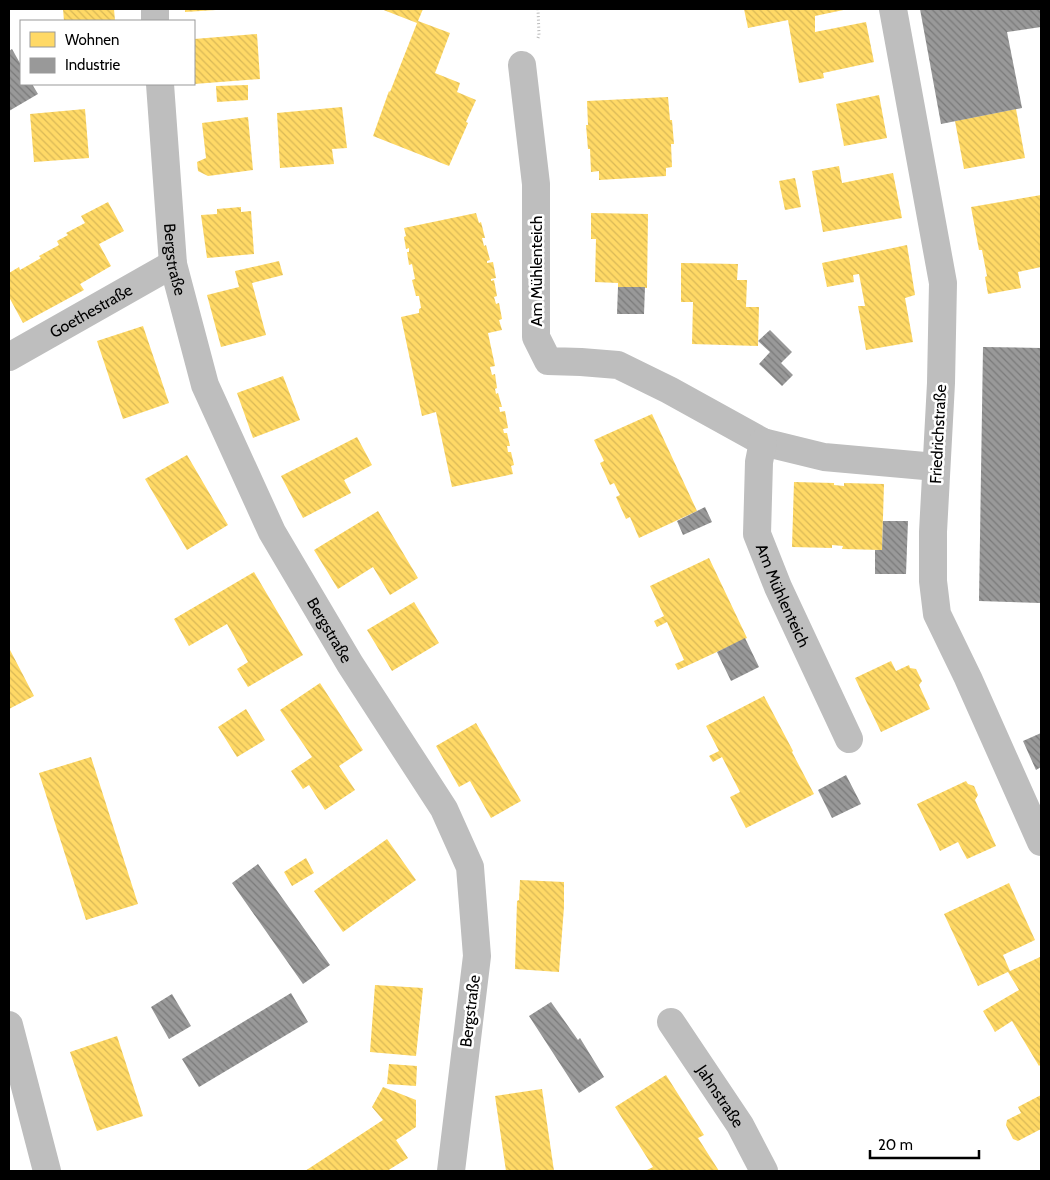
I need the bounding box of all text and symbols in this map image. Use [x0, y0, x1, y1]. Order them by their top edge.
legend [20, 20, 195, 85]
text: Wohnen [65, 31, 119, 49]
text: Industrie [65, 56, 120, 74]
street label: Am Mühlenteich [527, 216, 546, 326]
street label: Bergstraße [161, 223, 190, 297]
street label: Goethestraße [46, 280, 135, 342]
street label: Friedrichstraße [926, 384, 950, 484]
street label: Am Mühlenteich [752, 541, 814, 650]
street label: Bergstraße [303, 594, 357, 666]
street label: Bergstraße [456, 974, 484, 1048]
street label: Jahnstraße [692, 1060, 748, 1131]
scale bar [870, 1128, 979, 1160]
text: 20 m [878, 1136, 913, 1154]

